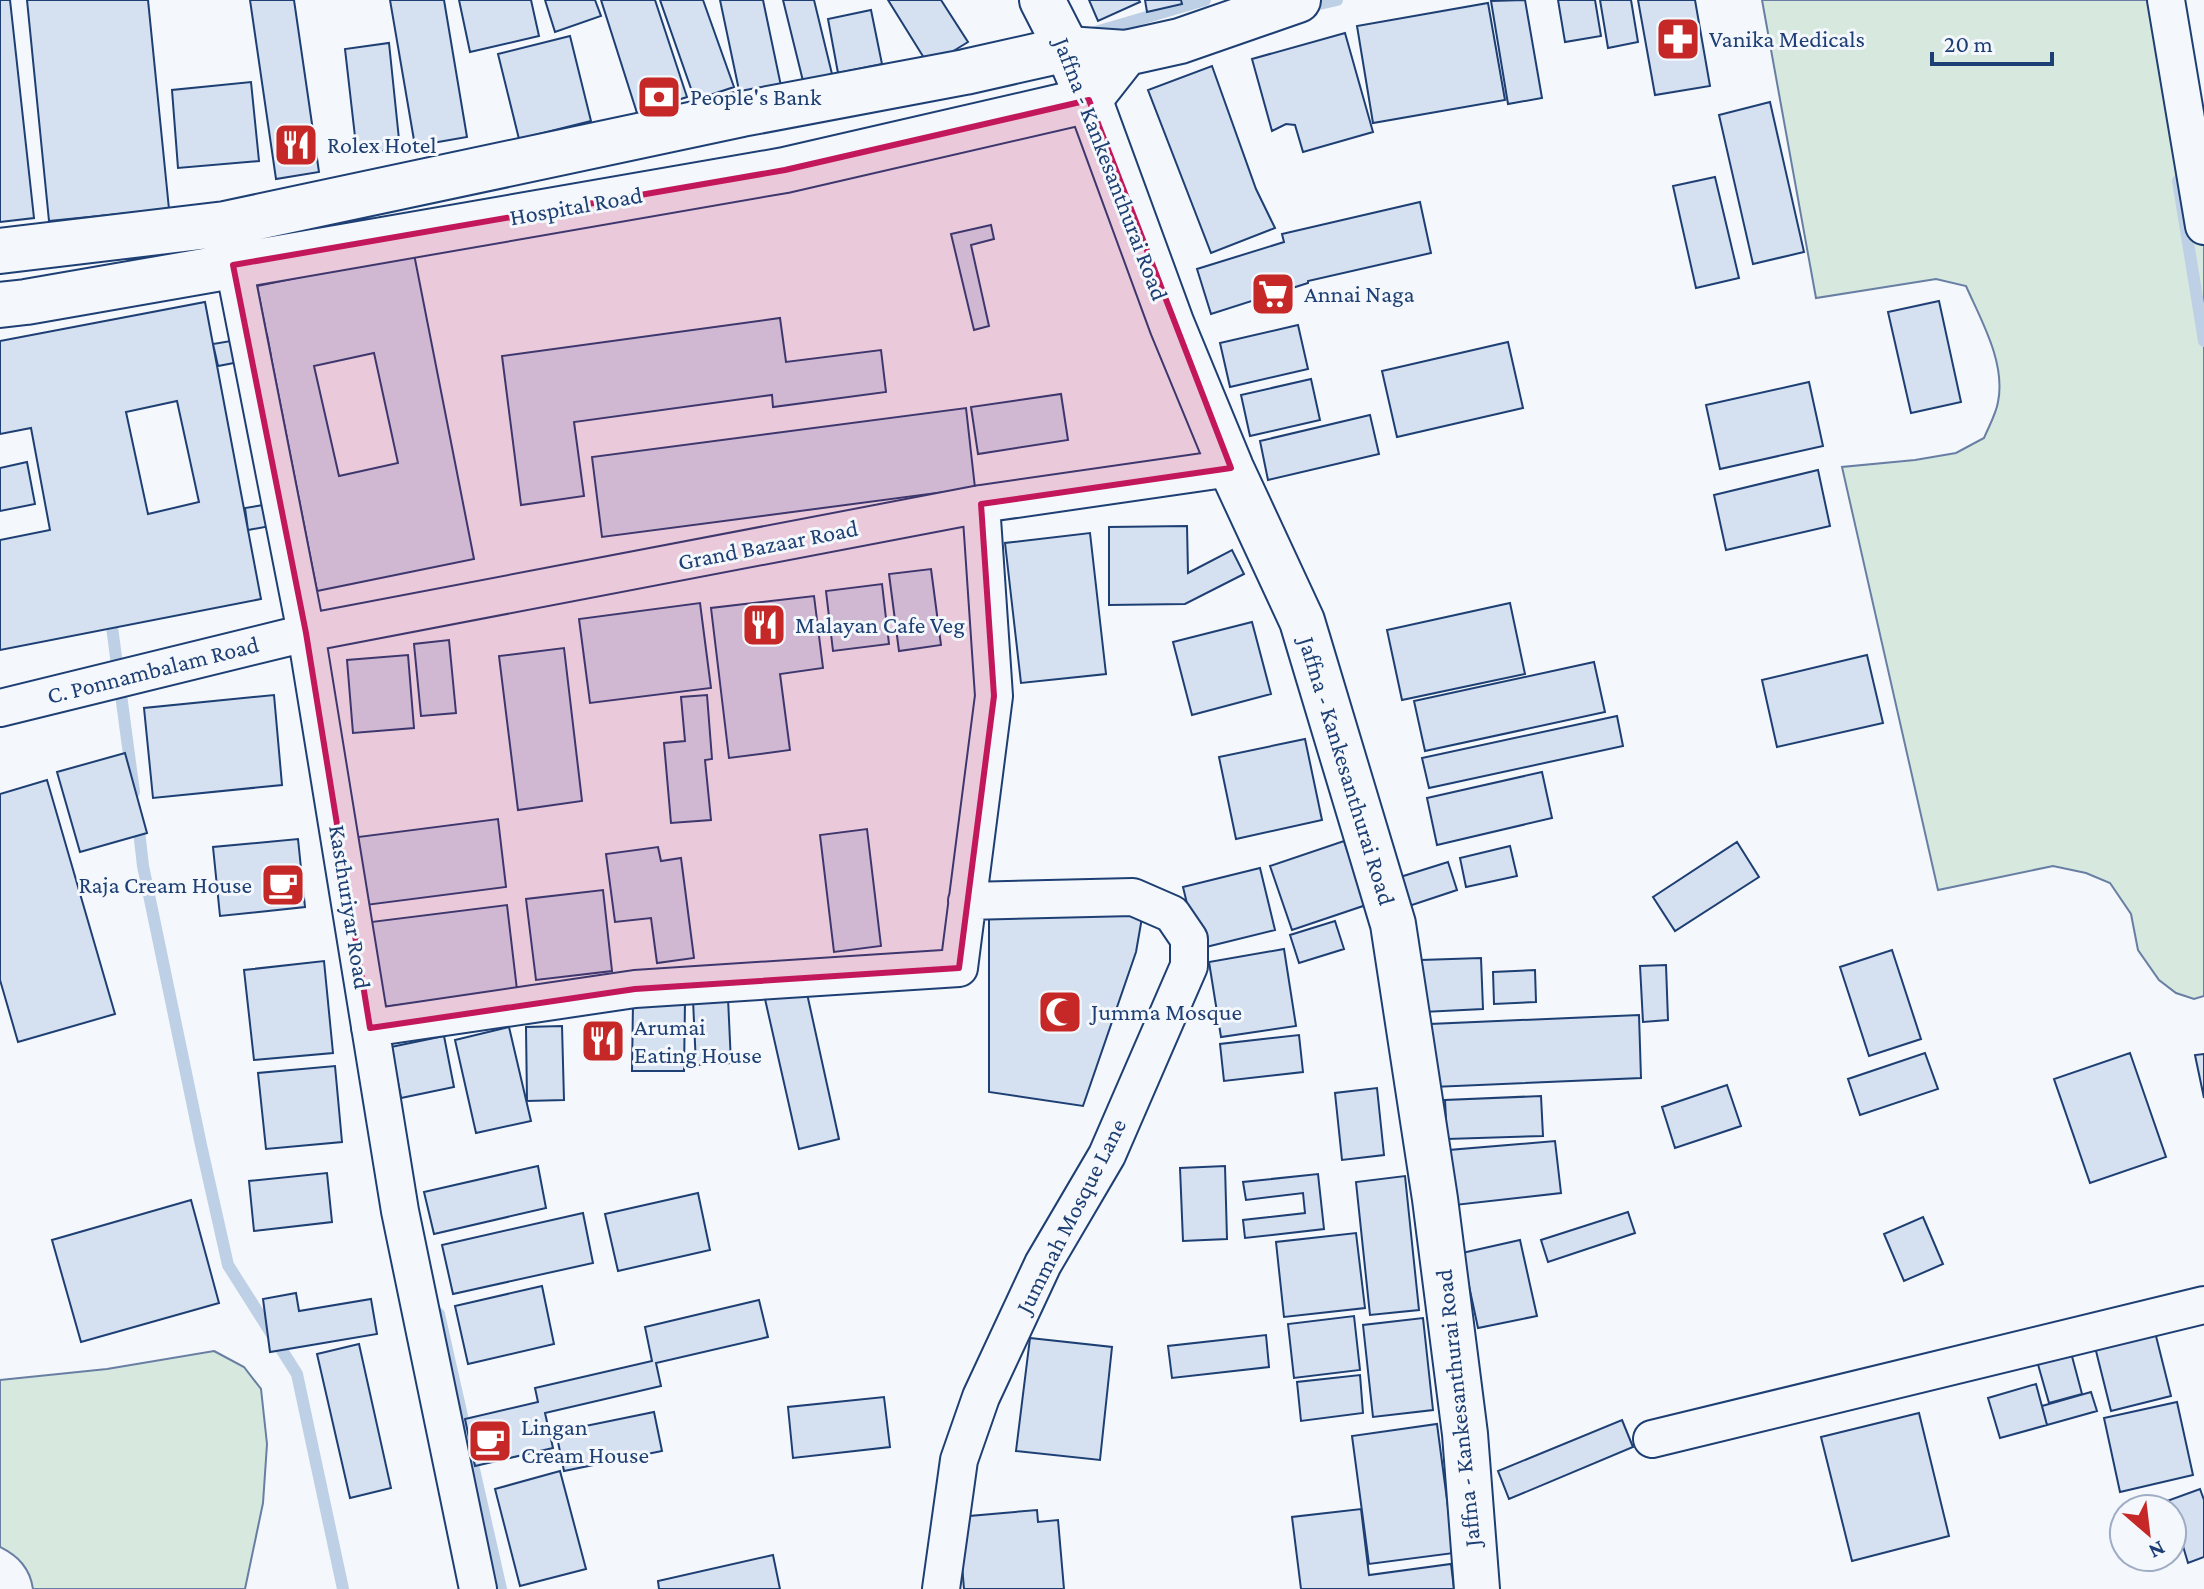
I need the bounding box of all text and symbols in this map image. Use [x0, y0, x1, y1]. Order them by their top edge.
pharmacy icon: Vanika Medicals [1654, 15, 1702, 63]
scale bar [1932, 16, 2052, 66]
place label: Vanika Medicals [1709, 25, 1865, 52]
text: 20 m [1944, 30, 1993, 57]
street label: Jaffna - Kankesanthurai Road [1048, 32, 1174, 304]
bank icon: People's Bank [635, 73, 683, 121]
place label: People's Bank [690, 83, 822, 110]
restaurant icon: Rolex Hotel [272, 121, 320, 169]
place label: Rolex Hotel [327, 131, 437, 158]
street label: Hospital Road [507, 180, 645, 230]
supermarket icon: Annai Naga [1249, 270, 1297, 318]
place label: Annai Naga [1304, 280, 1415, 307]
street label: Grand Bazaar Road [676, 514, 861, 575]
restaurant icon: Malayan Cafe Veg [740, 601, 788, 649]
place label: Malayan Cafe Veg [795, 611, 965, 638]
street label: C. Ponnambalam Road [44, 630, 262, 709]
street label: Jaffna - Kankesanthurai Road [1293, 632, 1401, 909]
street label: Kasthuriyar Road [324, 823, 377, 991]
cafe icon: Raja Cream House [259, 861, 307, 909]
place label: Raja Cream House [78, 871, 252, 898]
mosque icon: Jumma Mosque [1036, 988, 1084, 1036]
place label: Jumma Mosque [1089, 998, 1242, 1025]
place label: Arumai Eating House [634, 1013, 762, 1068]
restaurant icon: Arumai Eating House [579, 1017, 627, 1065]
street label: Jummah Mosque Lane [1009, 1114, 1131, 1319]
street label: Jaffna - Kankesanthurai Road [1429, 1267, 1486, 1550]
place label: Lingan Cream House [521, 1413, 649, 1468]
cafe icon: Lingan Cream House [466, 1417, 514, 1465]
north arrow [2108, 1493, 2188, 1573]
text: N [2145, 1536, 2170, 1565]

